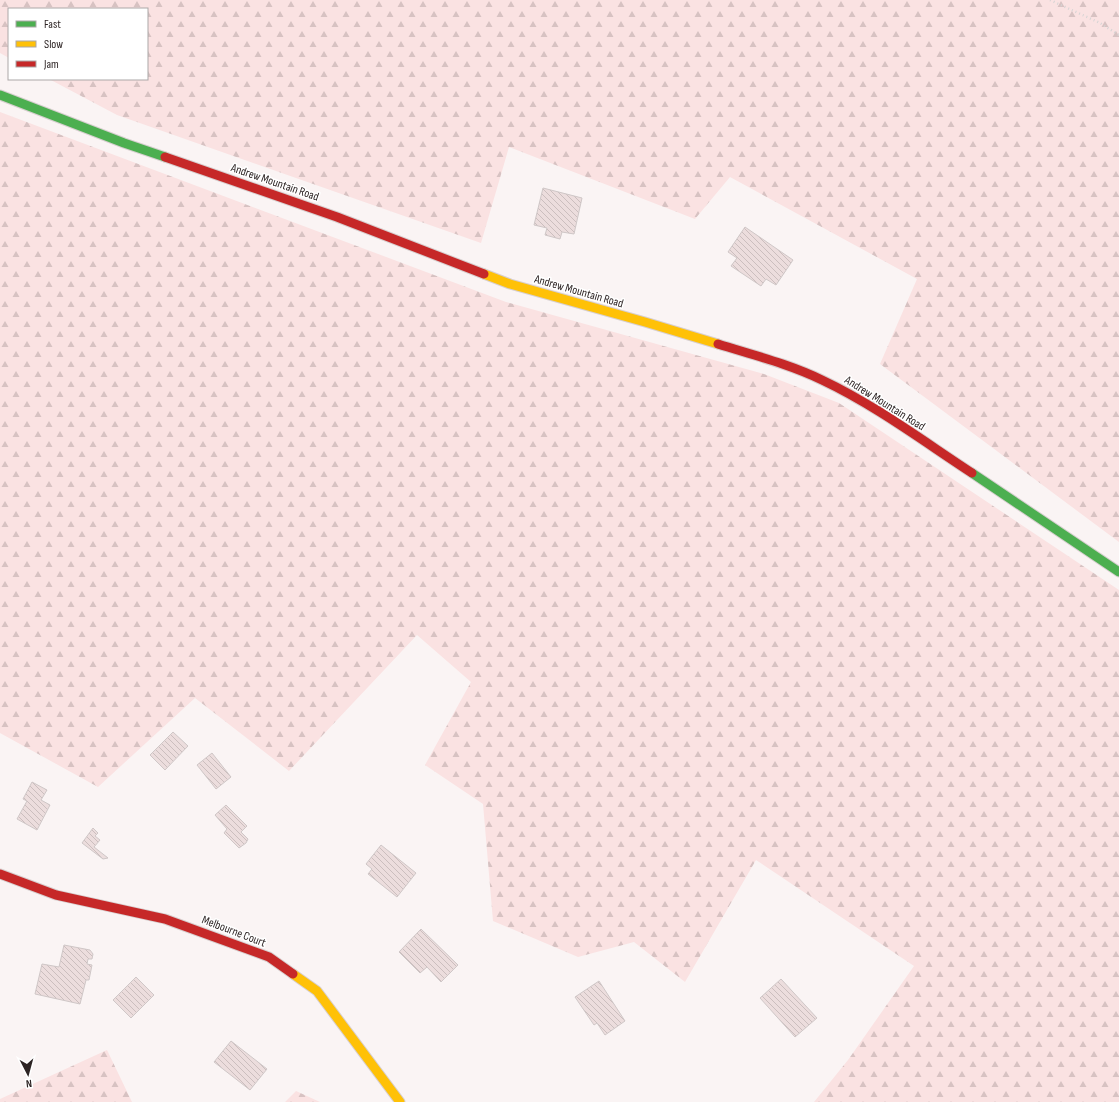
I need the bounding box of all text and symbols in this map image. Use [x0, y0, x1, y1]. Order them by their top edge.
legend [8, 8, 148, 80]
text: Fast [44, 17, 61, 32]
text: Slow [44, 37, 63, 52]
text: Jam [43, 57, 59, 72]
street label: Andrew Mountain Road [228, 160, 321, 205]
street label: Andrew Mountain Road [532, 271, 625, 311]
street label: Andrew Mountain Road [841, 372, 928, 434]
street label: Melbourne Court [200, 912, 268, 951]
north arrow [8, 1054, 48, 1094]
text: N [25, 1077, 33, 1090]

